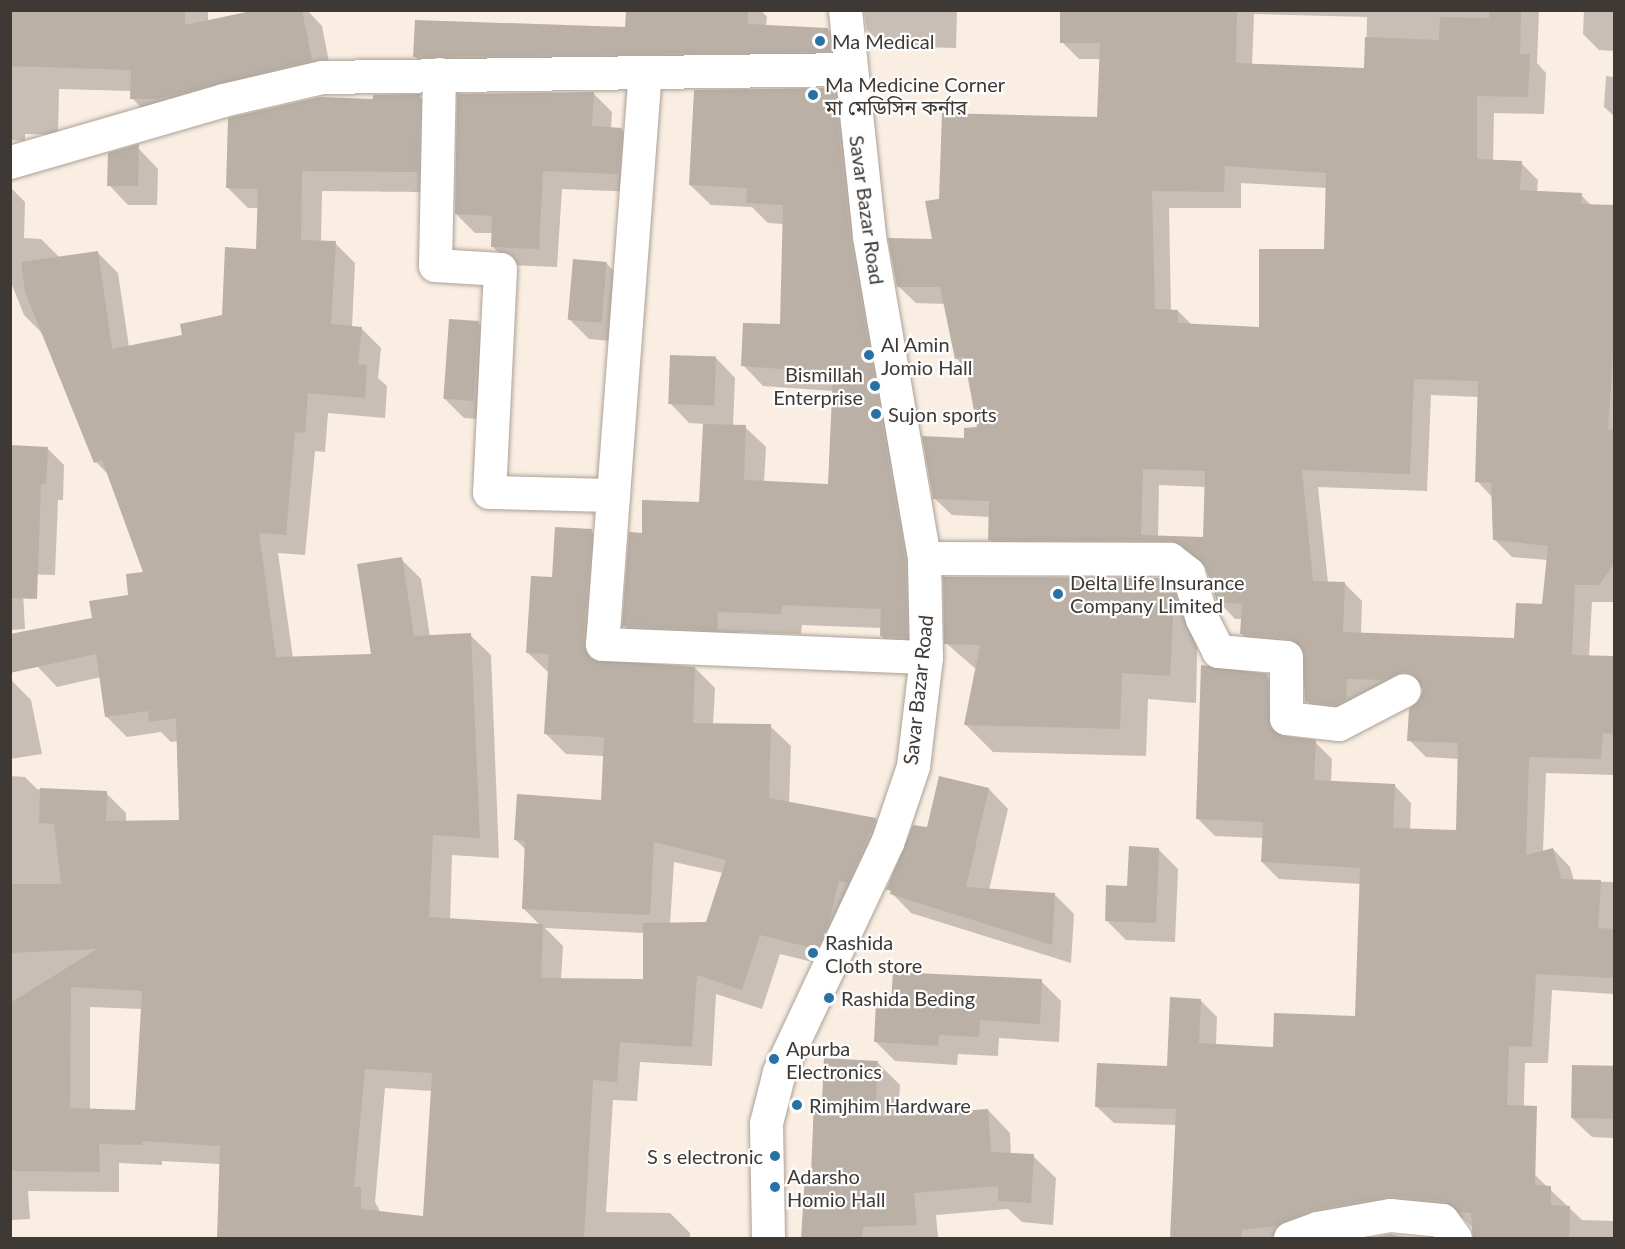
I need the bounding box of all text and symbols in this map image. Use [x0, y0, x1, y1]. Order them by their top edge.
place label: Ma Medical [832, 29, 934, 53]
marker: Ma Medical [813, 34, 827, 48]
place label: Ma Medicine Corner মা মেডিসিন কর্নার [825, 72, 1005, 119]
marker: Ma Medicine Corner মা মেডিসিন কর্নার [806, 88, 820, 102]
street label: Savar Bazar Road [845, 133, 889, 287]
place label: Al Amin Jomio Hall [881, 332, 972, 379]
marker: Al Amin Jomio Hall [862, 348, 876, 362]
place label: Bismillah Enterprise [773, 362, 863, 409]
marker: Bismillah Enterprise [868, 379, 882, 393]
place label: Sujon sports [888, 402, 997, 426]
marker: Sujon sports [869, 407, 883, 421]
place label: Delta Life Insurance Company Limited [1070, 570, 1245, 617]
marker: Delta Life Insurance Company Limited [1051, 587, 1065, 601]
street label: Savar Bazar Road [898, 613, 938, 767]
place label: Rashida Cloth store [825, 930, 922, 977]
marker: Rashida Cloth store [806, 946, 820, 960]
place label: Rashida Beding [841, 986, 975, 1010]
marker: Rashida Beding [822, 991, 836, 1005]
place label: Apurba Electronics [786, 1036, 882, 1083]
marker: Apurba Electronics [767, 1052, 781, 1066]
place label: Rimjhim Hardware [809, 1093, 971, 1117]
marker: Rimjhim Hardware [790, 1098, 804, 1112]
place label: S s electronic [647, 1144, 763, 1168]
marker: S s electronic [768, 1149, 782, 1163]
place label: Adarsho Homio Hall [787, 1164, 885, 1211]
marker: Adarsho Homio Hall [768, 1180, 782, 1194]

